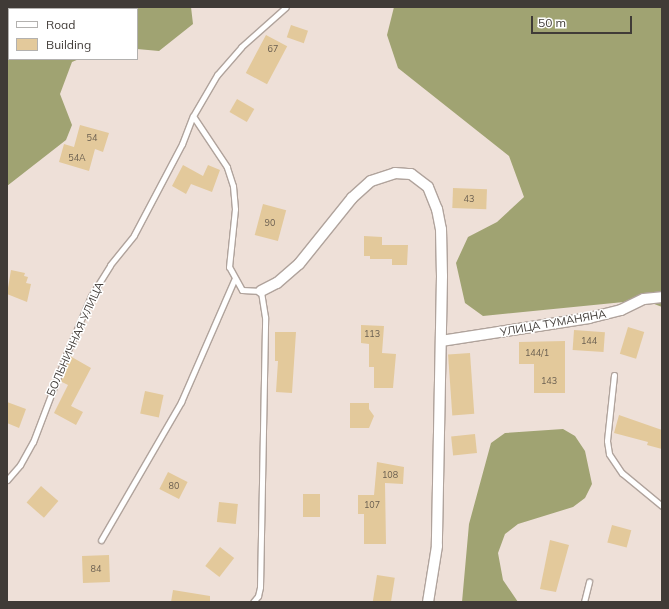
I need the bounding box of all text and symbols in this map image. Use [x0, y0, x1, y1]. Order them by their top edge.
legend [8, 8, 138, 60]
scale bar [533, 8, 634, 34]
text: 50 m [538, 15, 566, 30]
text: Road [46, 17, 75, 32]
text: Building [46, 37, 91, 52]
house number: 67 [268, 44, 278, 54]
house number: 54 [87, 133, 97, 143]
house number: 54А [68, 153, 86, 163]
house number: 43 [464, 194, 474, 204]
house number: 90 [265, 218, 275, 228]
street label: БОЛЬНИЧНАЯ УЛИЦА [44, 280, 106, 398]
street label: УЛИЦА ТУМАНЯНА [499, 307, 607, 339]
house number: 113 [364, 329, 380, 339]
house number: 144 [581, 336, 597, 346]
house number: 144/1 [525, 348, 549, 358]
house number: 143 [541, 376, 557, 386]
house number: 108 [382, 470, 398, 480]
house number: 80 [169, 481, 179, 491]
house number: 107 [364, 500, 380, 510]
house number: 84 [91, 564, 101, 574]

